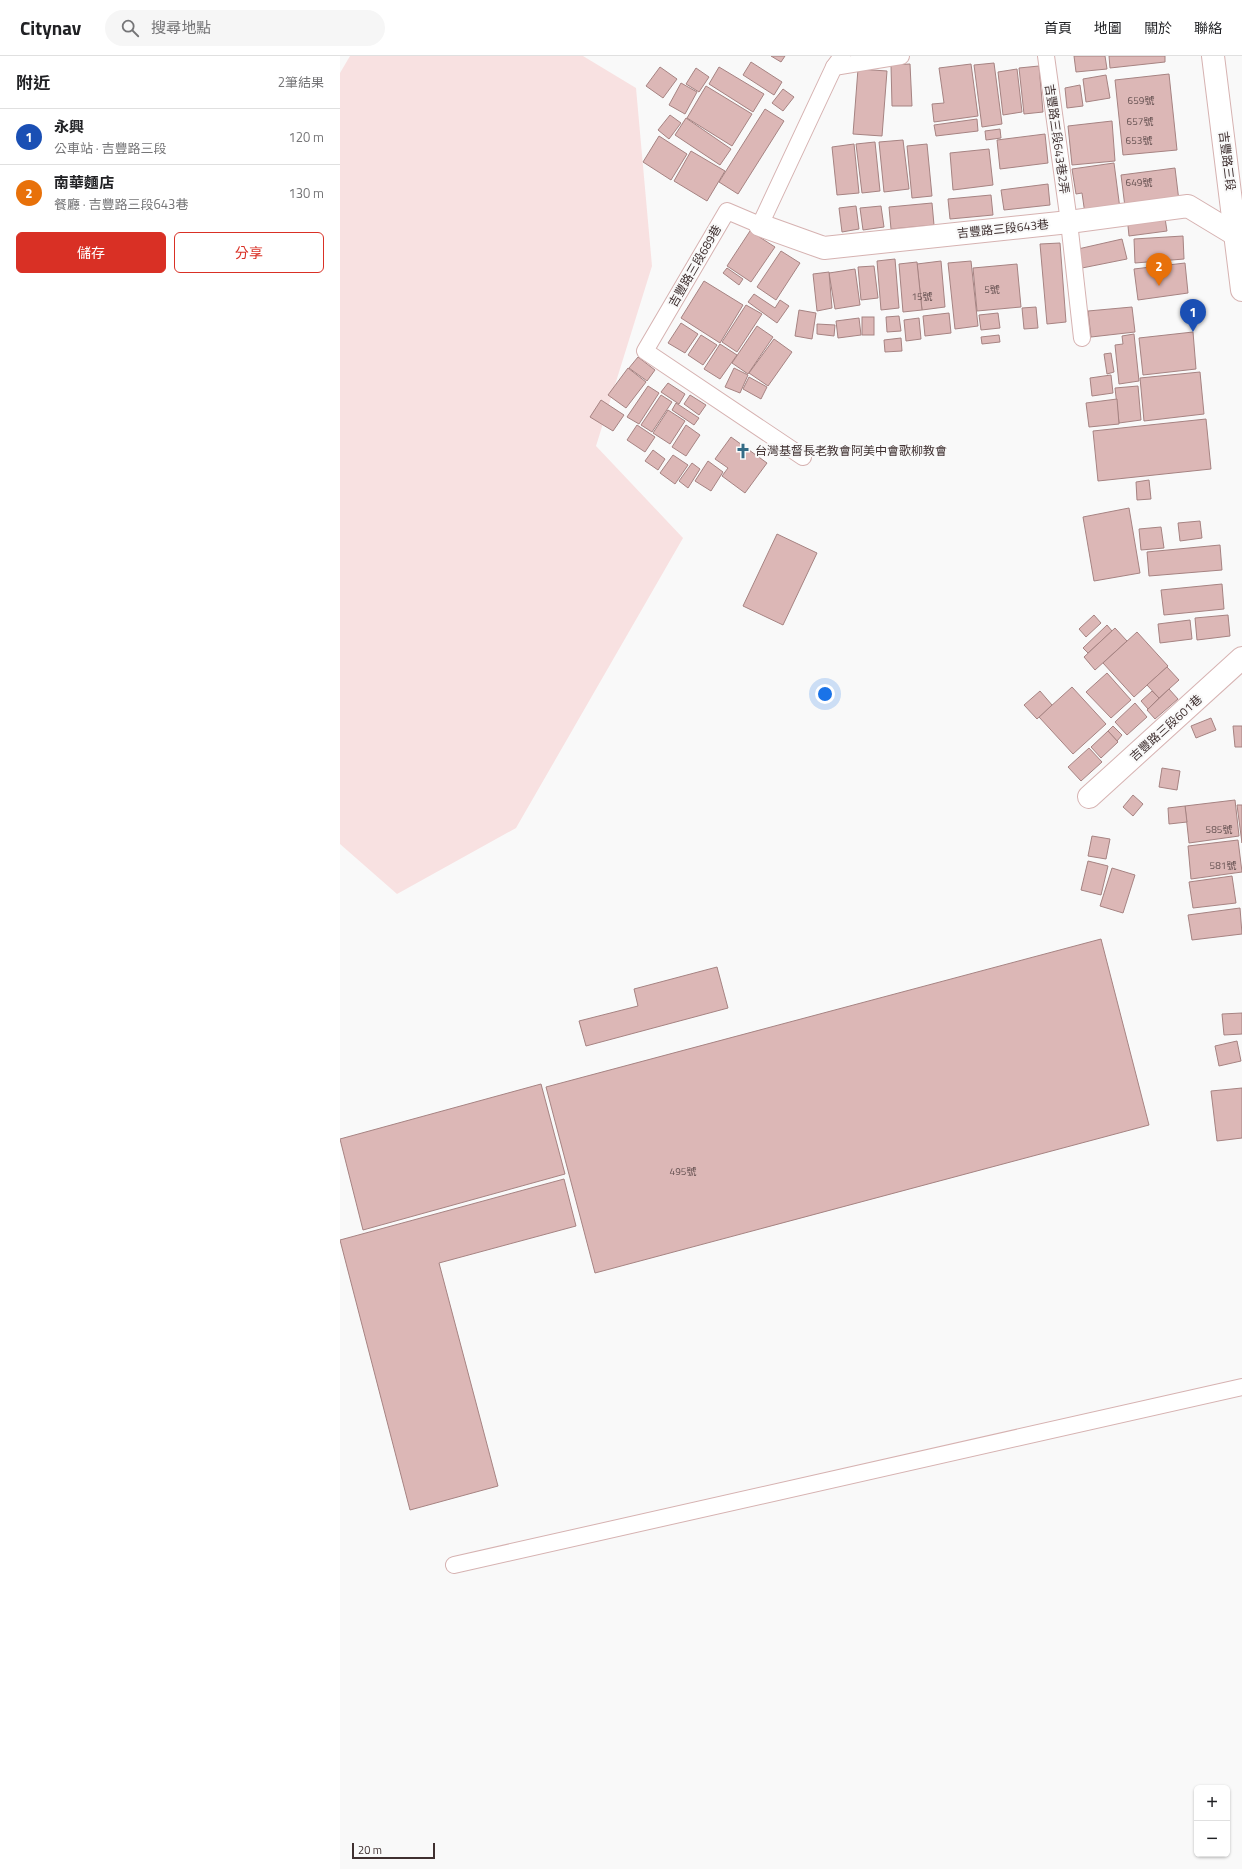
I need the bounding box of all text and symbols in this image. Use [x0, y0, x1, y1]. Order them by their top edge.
search box [105, 10, 385, 46]
text: Citynav [20, 13, 81, 42]
text: 搜尋地點 [151, 16, 211, 39]
icon: search [119, 17, 141, 39]
text: 首頁 [1044, 17, 1072, 38]
text: 地圖 [1094, 17, 1122, 38]
text: 關於 [1144, 17, 1172, 38]
text: 聯絡 [1194, 17, 1222, 38]
text: 附近 [16, 70, 50, 96]
text: 2筆結果 [278, 72, 324, 92]
street label: 吉豐路三段643巷2弄 [1040, 83, 1075, 195]
house number: 659號 [1128, 93, 1154, 108]
house number: 657號 [1127, 114, 1153, 129]
text: 永興 [54, 115, 84, 138]
text: 1 [25, 127, 33, 147]
text: 120 m [288, 127, 324, 147]
street label: 吉豐路三段 [1214, 130, 1241, 192]
house number: 653號 [1126, 133, 1152, 148]
text: 公車站 · 吉豐路三段 [54, 138, 167, 158]
text: 南華麵店 [54, 171, 114, 194]
house number: 649號 [1126, 175, 1152, 190]
text: 2 [25, 183, 33, 203]
text: 130 m [288, 183, 324, 203]
text: 餐廳 · 吉豐路三段643巷 [54, 194, 188, 214]
street label: 吉豐路三段643巷 [956, 214, 1050, 243]
street label: 吉豐路三段689巷 [663, 221, 726, 310]
button: 儲存 [16, 232, 166, 273]
button: 分享 [174, 232, 324, 273]
pin: 2 [1146, 253, 1172, 286]
house number: 5號 [984, 282, 1000, 297]
house number: 15號 [911, 289, 933, 304]
pin: 1 [1180, 299, 1206, 332]
place label: 台灣基督長老教會阿美中會歌柳教會 [755, 441, 947, 460]
church icon: 台灣基督長老教會阿美中會歌柳教會 [734, 442, 752, 460]
your location [815, 684, 835, 704]
street label: 吉豐路三段601巷 [1125, 690, 1206, 766]
house number: 585號 [1206, 822, 1232, 837]
house number: 581號 [1210, 858, 1236, 873]
house number: 495號 [670, 1164, 696, 1179]
map controls [1194, 1785, 1230, 1857]
button: + [1194, 1785, 1230, 1821]
button: − [1194, 1821, 1230, 1857]
scale bar [352, 1841, 435, 1860]
text: 20 m [358, 1842, 382, 1858]

